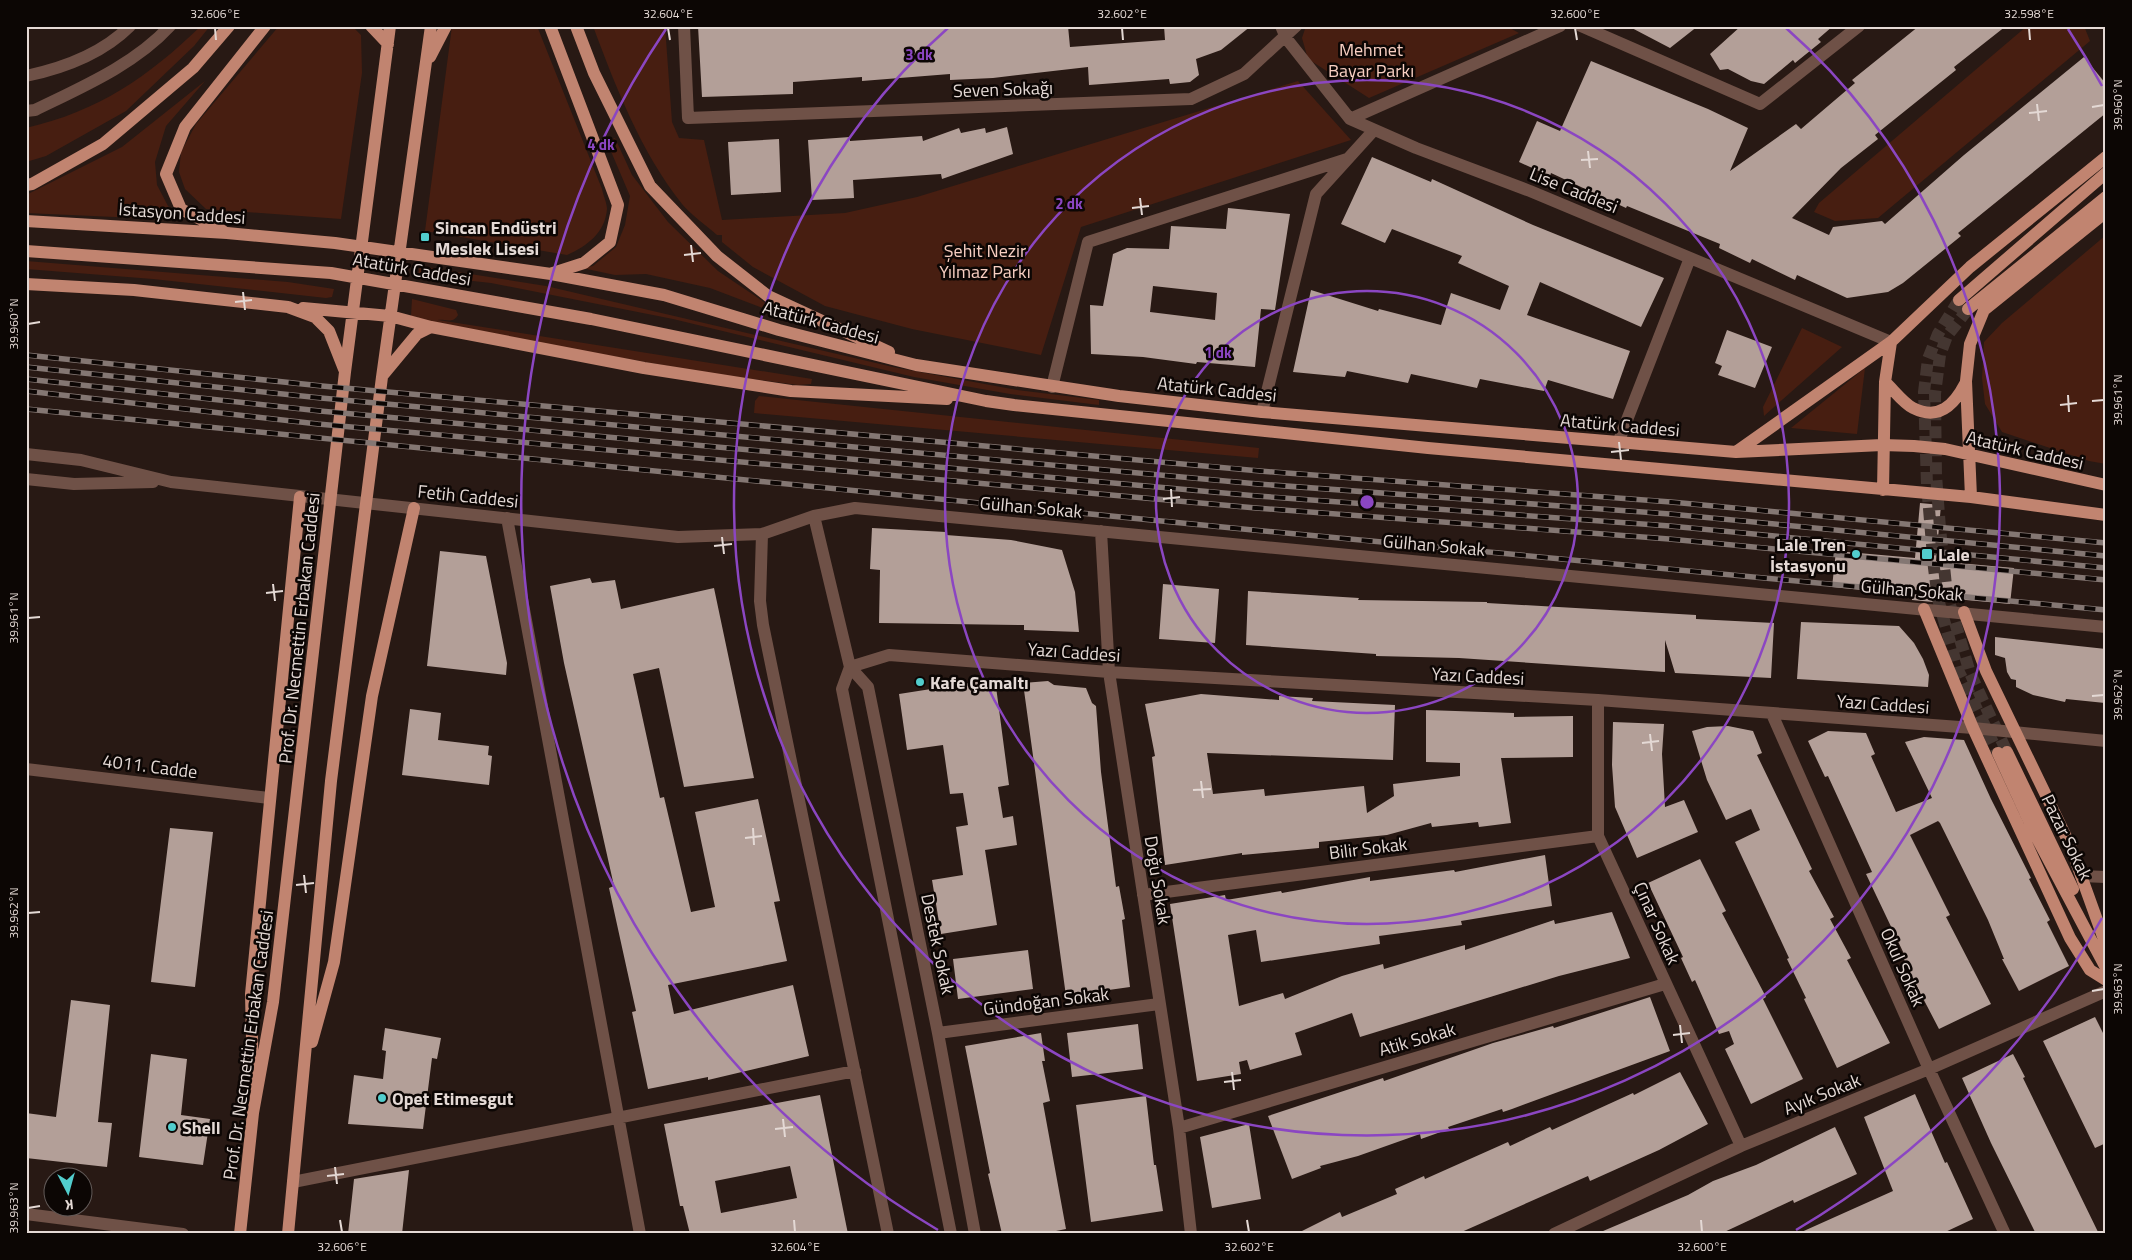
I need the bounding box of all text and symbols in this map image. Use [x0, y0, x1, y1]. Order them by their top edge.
text: 32.606°E [190, 4, 240, 23]
text: 32.604°E [643, 4, 693, 23]
text: 32.602°E [1097, 4, 1147, 23]
text: 32.600°E [1550, 4, 1600, 23]
text: 32.598°E [2004, 4, 2054, 23]
park label: Mehmet Bayar Parkı [1328, 36, 1414, 84]
text: 3 dk [905, 43, 933, 66]
street label: Seven Sokağı [953, 74, 1053, 104]
text: 39.960°N [2108, 79, 2127, 131]
text: 4 dk [587, 133, 615, 156]
street label: Lise Caddesi [1526, 160, 1622, 220]
text: 2 dk [1055, 192, 1083, 215]
street label: İstasyon Caddesi [118, 195, 246, 231]
place label: Sincan Endüstri Meslek Lisesi [435, 214, 557, 262]
marker: Sincan Endüstri Meslek Lisesi [419, 231, 431, 243]
park label: Şehit Nezir Yılmaz Parkı [939, 237, 1031, 285]
street label: Atatürk Caddesi [351, 245, 473, 293]
street label: Atatürk Caddesi [760, 293, 882, 351]
text: 39.960°N [4, 298, 23, 350]
text: 1 dk [1204, 341, 1232, 364]
street label: Atatürk Caddesi [1156, 369, 1278, 409]
text: 39.961°N [2108, 374, 2127, 426]
street label: Atatürk Caddesi [1559, 406, 1681, 444]
street label: Atatürk Caddesi [1964, 423, 2086, 477]
street label: Fetih Caddesi [416, 477, 520, 515]
street label: Gülhan Sokak [979, 489, 1084, 525]
street label: Prof. Dr. Necmettin Erbakan Caddesi [271, 491, 327, 765]
centre of rings [1358, 493, 1376, 511]
street label: Gülhan Sokak [1382, 527, 1487, 563]
place label: Lale Tren İstasyonu [1770, 531, 1846, 579]
place label: Lale [1938, 541, 1970, 568]
marker: Lale [1920, 547, 1934, 561]
marker: Lale Tren İstasyonu [1850, 548, 1862, 560]
street label: Gülhan Sokak [1860, 572, 1965, 608]
text: 39.961°N [4, 592, 23, 644]
street label: Yazı Caddesi [1027, 635, 1121, 669]
street label: Yazı Caddesi [1431, 660, 1525, 692]
place label: Kafe Çamaltı [930, 669, 1029, 696]
text: 39.962°N [2108, 669, 2127, 721]
marker: Kafe Çamaltı [914, 676, 926, 688]
street label: Yazı Caddesi [1836, 687, 1930, 721]
street label: 4011. Cadde [101, 747, 199, 785]
street label: Pazar Sokak [2035, 790, 2100, 885]
street label: Bilir Sokak [1327, 830, 1409, 866]
street label: Doğu Sokak [1138, 834, 1178, 927]
street label: Çınar Sokak [1627, 877, 1687, 969]
text: 39.962°N [4, 887, 23, 939]
street label: Destek Sokak [914, 891, 962, 997]
street label: Prof. Dr. Necmettin Erbakan Caddesi [216, 908, 280, 1182]
street label: Okul Sokak [1874, 923, 1932, 1011]
text: 39.963°N [2108, 963, 2127, 1015]
street label: Gündoğan Sokak [981, 980, 1111, 1022]
street label: Atik Sokak [1375, 1015, 1459, 1063]
street label: Ayık Sokak [1779, 1066, 1865, 1122]
place label: Opet Etimesgut [392, 1085, 514, 1112]
marker: Opet Etimesgut [376, 1092, 388, 1104]
place label: Shell [182, 1114, 221, 1141]
marker: Shell [166, 1121, 178, 1133]
north arrow [42, 1168, 92, 1218]
text: 39.963°N [4, 1182, 23, 1234]
text: K [63, 1195, 75, 1216]
text: 32.606°E [317, 1237, 367, 1256]
text: 32.604°E [770, 1237, 820, 1256]
text: 32.602°E [1224, 1237, 1274, 1256]
text: 32.600°E [1677, 1237, 1727, 1256]

